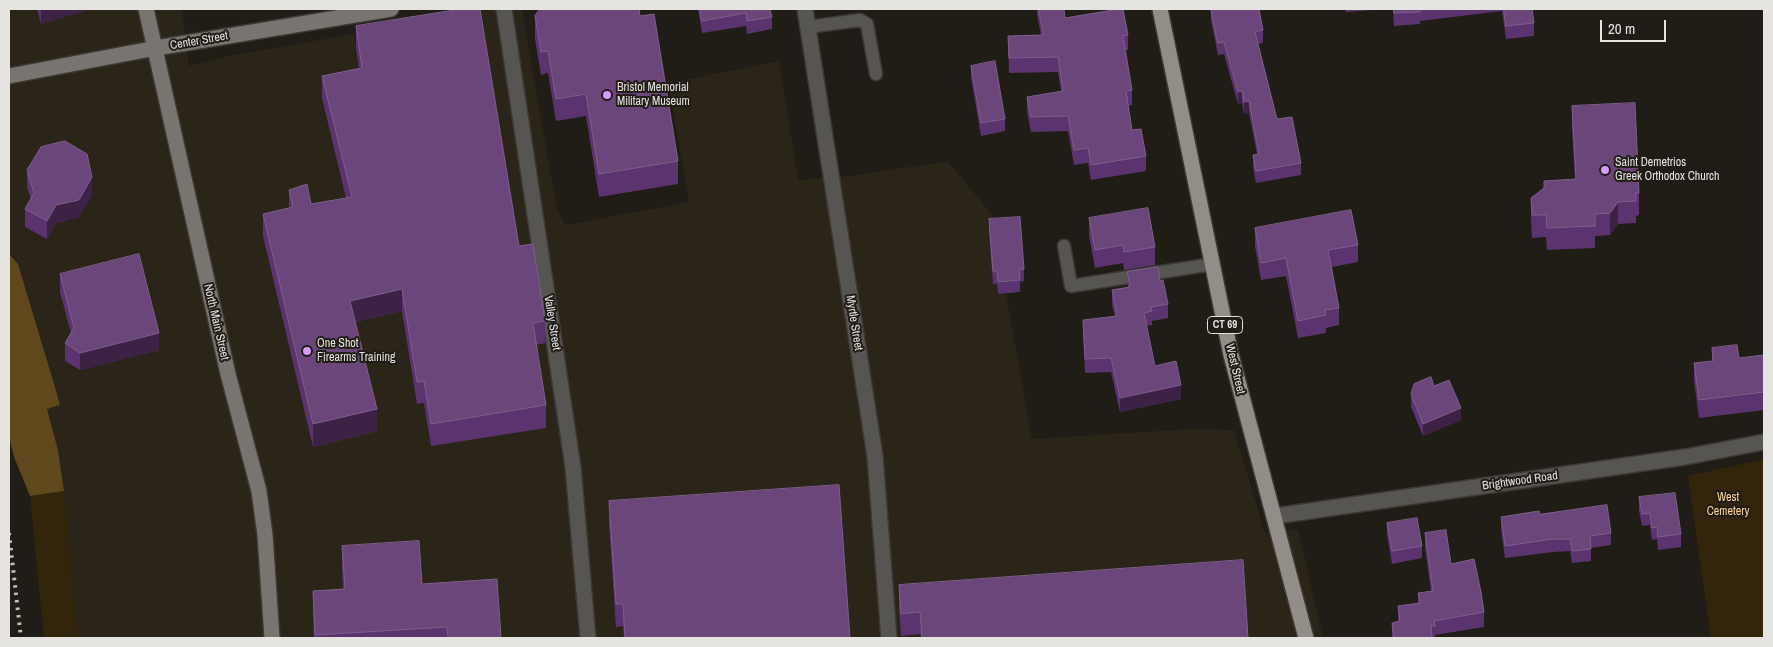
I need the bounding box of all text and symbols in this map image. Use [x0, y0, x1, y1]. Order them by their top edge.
scale bar [1603, 10, 1669, 42]
text: 20 m [1608, 18, 1635, 39]
street label: Center Street [169, 29, 229, 53]
place label: Bristol Memorial Military Museum [617, 81, 690, 109]
marker: Bristol Memorial Military Museum [601, 89, 613, 101]
place label: Saint Demetrios Greek Orthodox Church [1615, 156, 1719, 184]
marker: Saint Demetrios Greek Orthodox Church [1599, 164, 1611, 176]
street label: North Main Street [200, 283, 232, 361]
street label: Myrtle Street [843, 294, 865, 352]
street label: Valley Street [541, 295, 563, 351]
road number: CT 69 [1208, 316, 1242, 334]
place label: One Shot Firearms Training [317, 337, 395, 365]
street label: West Street [1222, 342, 1248, 396]
marker: One Shot Firearms Training [301, 345, 313, 357]
street label: Brightwood Road [1481, 469, 1559, 493]
park label: West Cemetery [1707, 491, 1749, 519]

